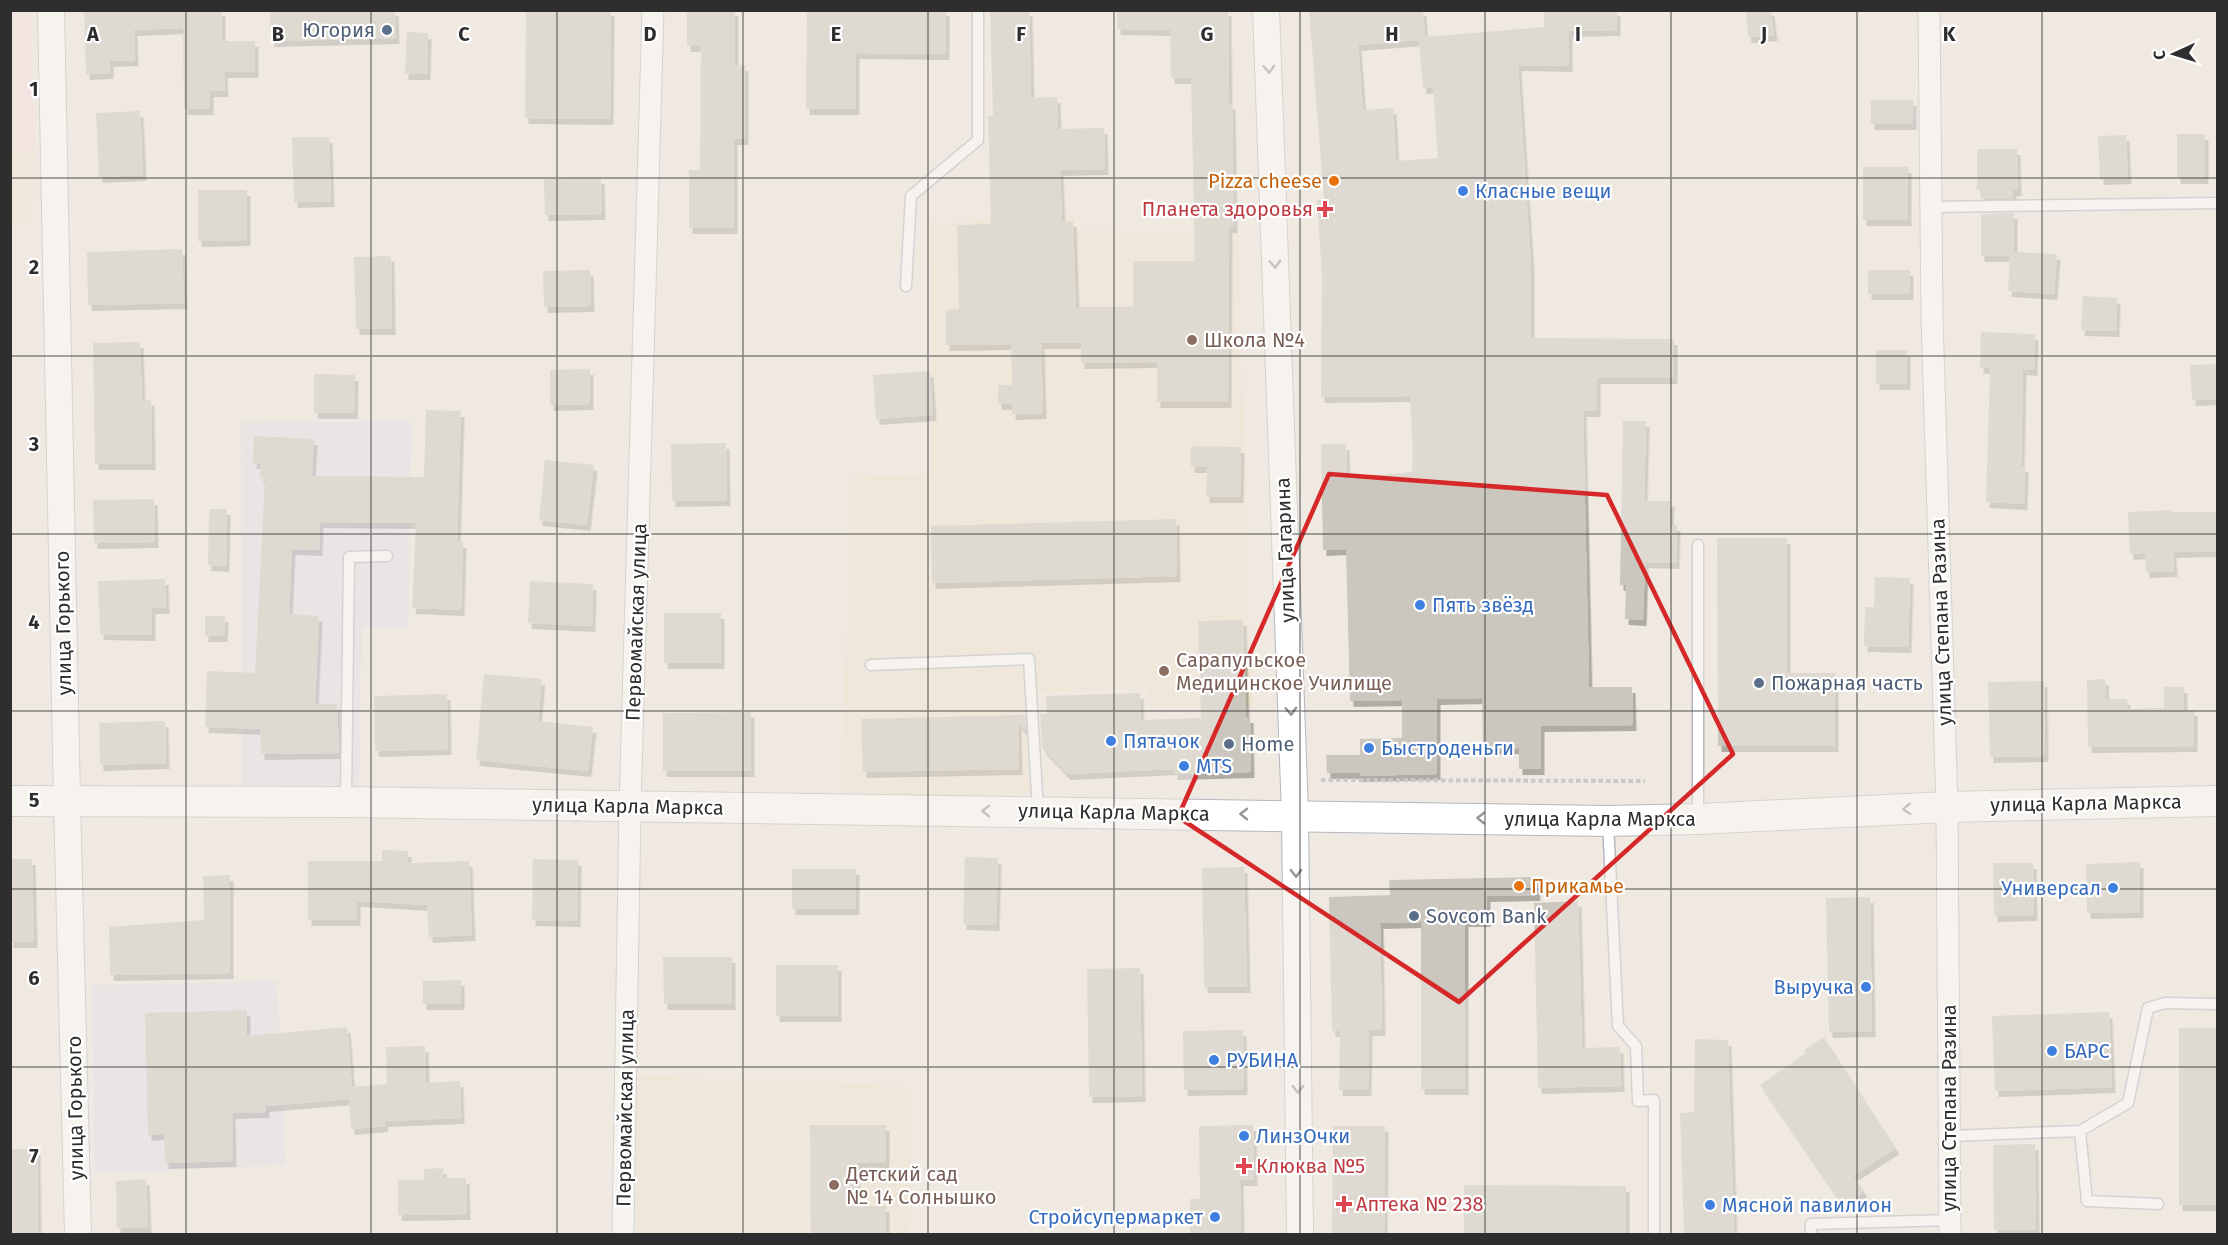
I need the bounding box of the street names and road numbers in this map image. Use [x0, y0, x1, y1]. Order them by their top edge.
street label: улица Гагарина [1270, 477, 1300, 623]
street label: улица Степана Разина [1925, 518, 1957, 726]
street label: Первомайская улица [621, 523, 651, 721]
street label: улица Горького [50, 550, 76, 696]
street label: улица Карла Маркса [1990, 789, 2182, 817]
street label: улица Карла Маркса [532, 792, 724, 820]
street label: улица Карла Маркса [1018, 798, 1210, 826]
street label: улица Карла Маркса [1504, 807, 1696, 831]
street label: улица Степана Разина [1937, 1004, 1961, 1212]
street label: Первомайская улица [611, 1009, 639, 1207]
street label: улица Горького [62, 1035, 88, 1181]

